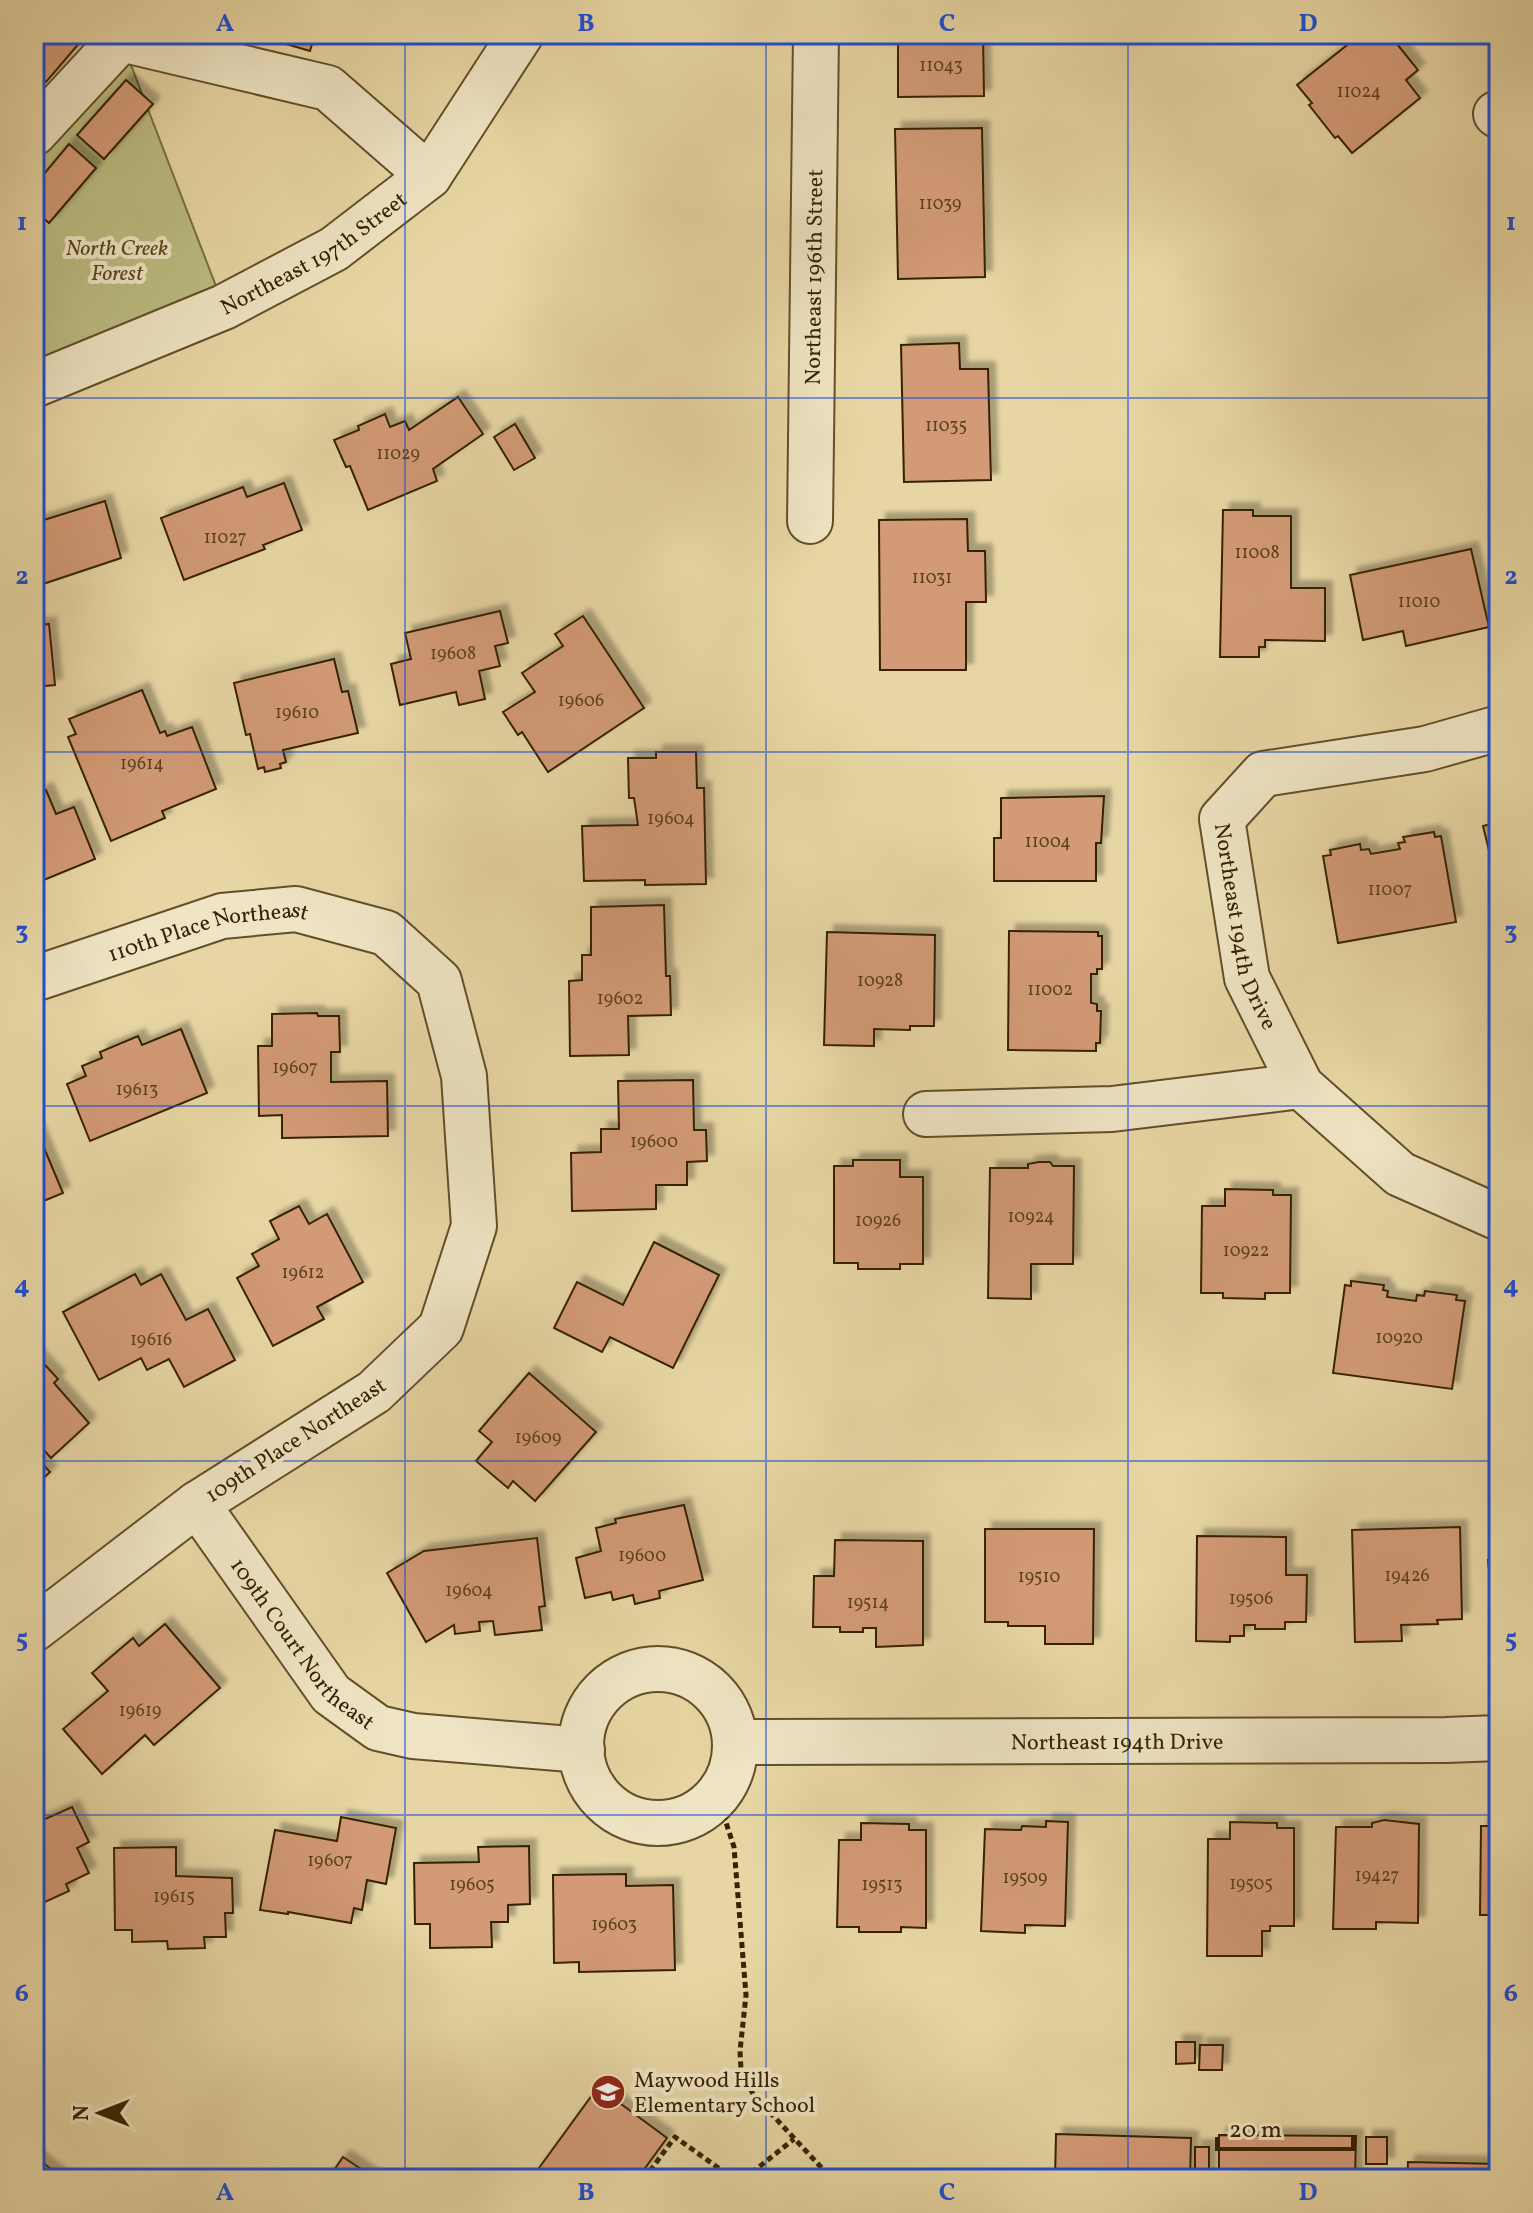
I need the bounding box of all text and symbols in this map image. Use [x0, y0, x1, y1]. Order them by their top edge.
text: A [216, 6, 235, 42]
text: B [577, 6, 595, 42]
text: C [939, 6, 955, 42]
text: D [1298, 6, 1318, 42]
house number: 11043 [919, 54, 963, 79]
house number: 11024 [1337, 80, 1381, 105]
street label: Northeast 196th Street [799, 169, 832, 385]
street label: Northeast 197th Street [216, 185, 415, 324]
house number: 11039 [919, 192, 961, 217]
text: 1 [17, 205, 27, 241]
text: 1 [1506, 205, 1516, 241]
park label: North Creek Forest [66, 234, 168, 290]
house number: 11035 [925, 414, 967, 439]
house number: 11029 [376, 442, 420, 467]
house number: 11027 [204, 526, 246, 551]
house number: 11008 [1234, 541, 1280, 566]
text: 2 [15, 559, 29, 595]
text: 2 [1504, 559, 1518, 595]
house number: 11031 [912, 566, 952, 591]
house number: 11010 [1398, 590, 1440, 615]
house number: 19608 [430, 642, 476, 667]
house number: 19606 [558, 689, 604, 714]
house number: 19610 [275, 701, 319, 726]
house number: 19614 [120, 752, 164, 777]
house number: 19604 [647, 807, 695, 832]
street label: Northeast 194th Drive [1205, 821, 1284, 1036]
house number: 11004 [1025, 830, 1071, 855]
house number: 11007 [1368, 878, 1412, 903]
street label: 110th Place Northeast [104, 895, 312, 971]
text: 3 [15, 914, 29, 950]
text: 3 [1504, 914, 1518, 950]
house number: 10928 [857, 969, 903, 994]
house number: 11002 [1027, 978, 1073, 1003]
house number: 19602 [597, 987, 643, 1012]
house number: 19607 [272, 1056, 318, 1081]
house number: 19613 [116, 1078, 158, 1103]
house number: 19600 [630, 1130, 678, 1155]
house number: 10924 [1007, 1205, 1055, 1230]
house number: 10926 [855, 1209, 901, 1234]
house number: 10922 [1223, 1239, 1269, 1264]
house number: 19612 [282, 1261, 324, 1286]
text: 4 [14, 1268, 30, 1304]
text: 4 [1503, 1268, 1519, 1304]
house number: 10920 [1375, 1326, 1423, 1351]
house number: 19616 [130, 1328, 172, 1353]
street label: 109th Place Northeast [200, 1371, 393, 1511]
house number: 19609 [515, 1426, 561, 1451]
house number: 19600 [618, 1544, 666, 1569]
street label: 109th Court Northeast [222, 1552, 380, 1739]
house number: 19426 [1384, 1564, 1430, 1589]
house number: 19510 [1018, 1565, 1060, 1590]
house number: 19604 [445, 1579, 493, 1604]
house number: 19506 [1229, 1587, 1273, 1612]
house number: 19514 [847, 1591, 889, 1616]
text: 5 [16, 1622, 28, 1658]
text: 5 [1505, 1622, 1517, 1658]
house number: 19619 [119, 1699, 161, 1724]
street label: Northeast 194th Drive [1011, 1728, 1223, 1759]
house number: 19607 [307, 1849, 353, 1874]
house number: 19427 [1355, 1864, 1399, 1889]
house number: 19509 [1003, 1866, 1047, 1891]
house number: 19505 [1229, 1872, 1273, 1897]
house number: 19605 [449, 1873, 495, 1898]
house number: 19513 [861, 1873, 903, 1898]
house number: 19615 [153, 1885, 195, 1910]
house number: 19603 [591, 1913, 637, 1938]
text: 6 [15, 1976, 29, 2012]
text: 6 [1504, 1976, 1518, 2012]
place label: Maywood Hills Elementary School [634, 2066, 815, 2122]
north arrow [60, 2073, 140, 2153]
school or university icon: Maywood Hills Elementary School [589, 2073, 627, 2111]
scale bar [1217, 2101, 1353, 2151]
text: N [67, 2105, 98, 2121]
text: 20 m [1229, 2114, 1282, 2148]
text: A [216, 2175, 235, 2211]
text: B [577, 2175, 595, 2211]
text: C [939, 2175, 955, 2211]
text: D [1298, 2175, 1318, 2211]

